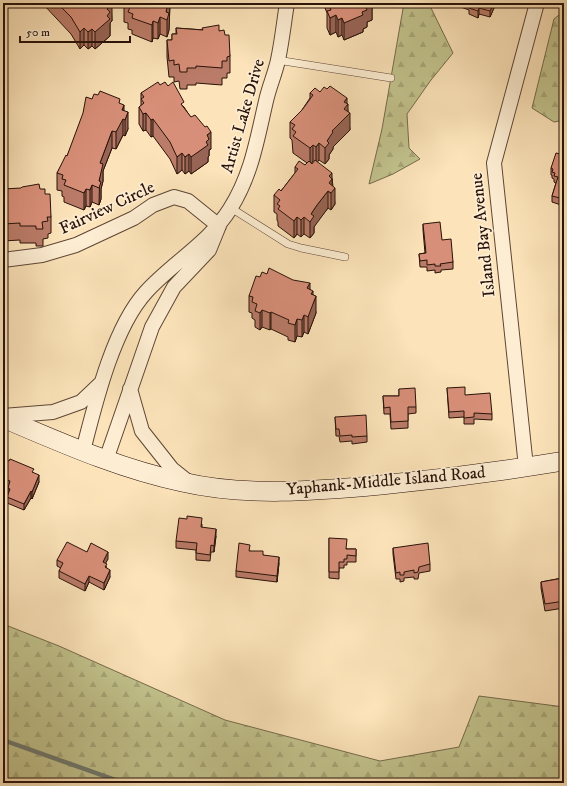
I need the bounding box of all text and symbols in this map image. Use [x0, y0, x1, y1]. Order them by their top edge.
scale bar [20, 18, 130, 44]
text: 50 m [26, 25, 50, 40]
street label: Artist Lake Drive [216, 56, 270, 176]
street label: Island Bay Avenue [466, 172, 500, 298]
street label: Fairview Circle [56, 176, 158, 240]
street label: Yaphank-Middle Island Road [286, 461, 487, 501]

